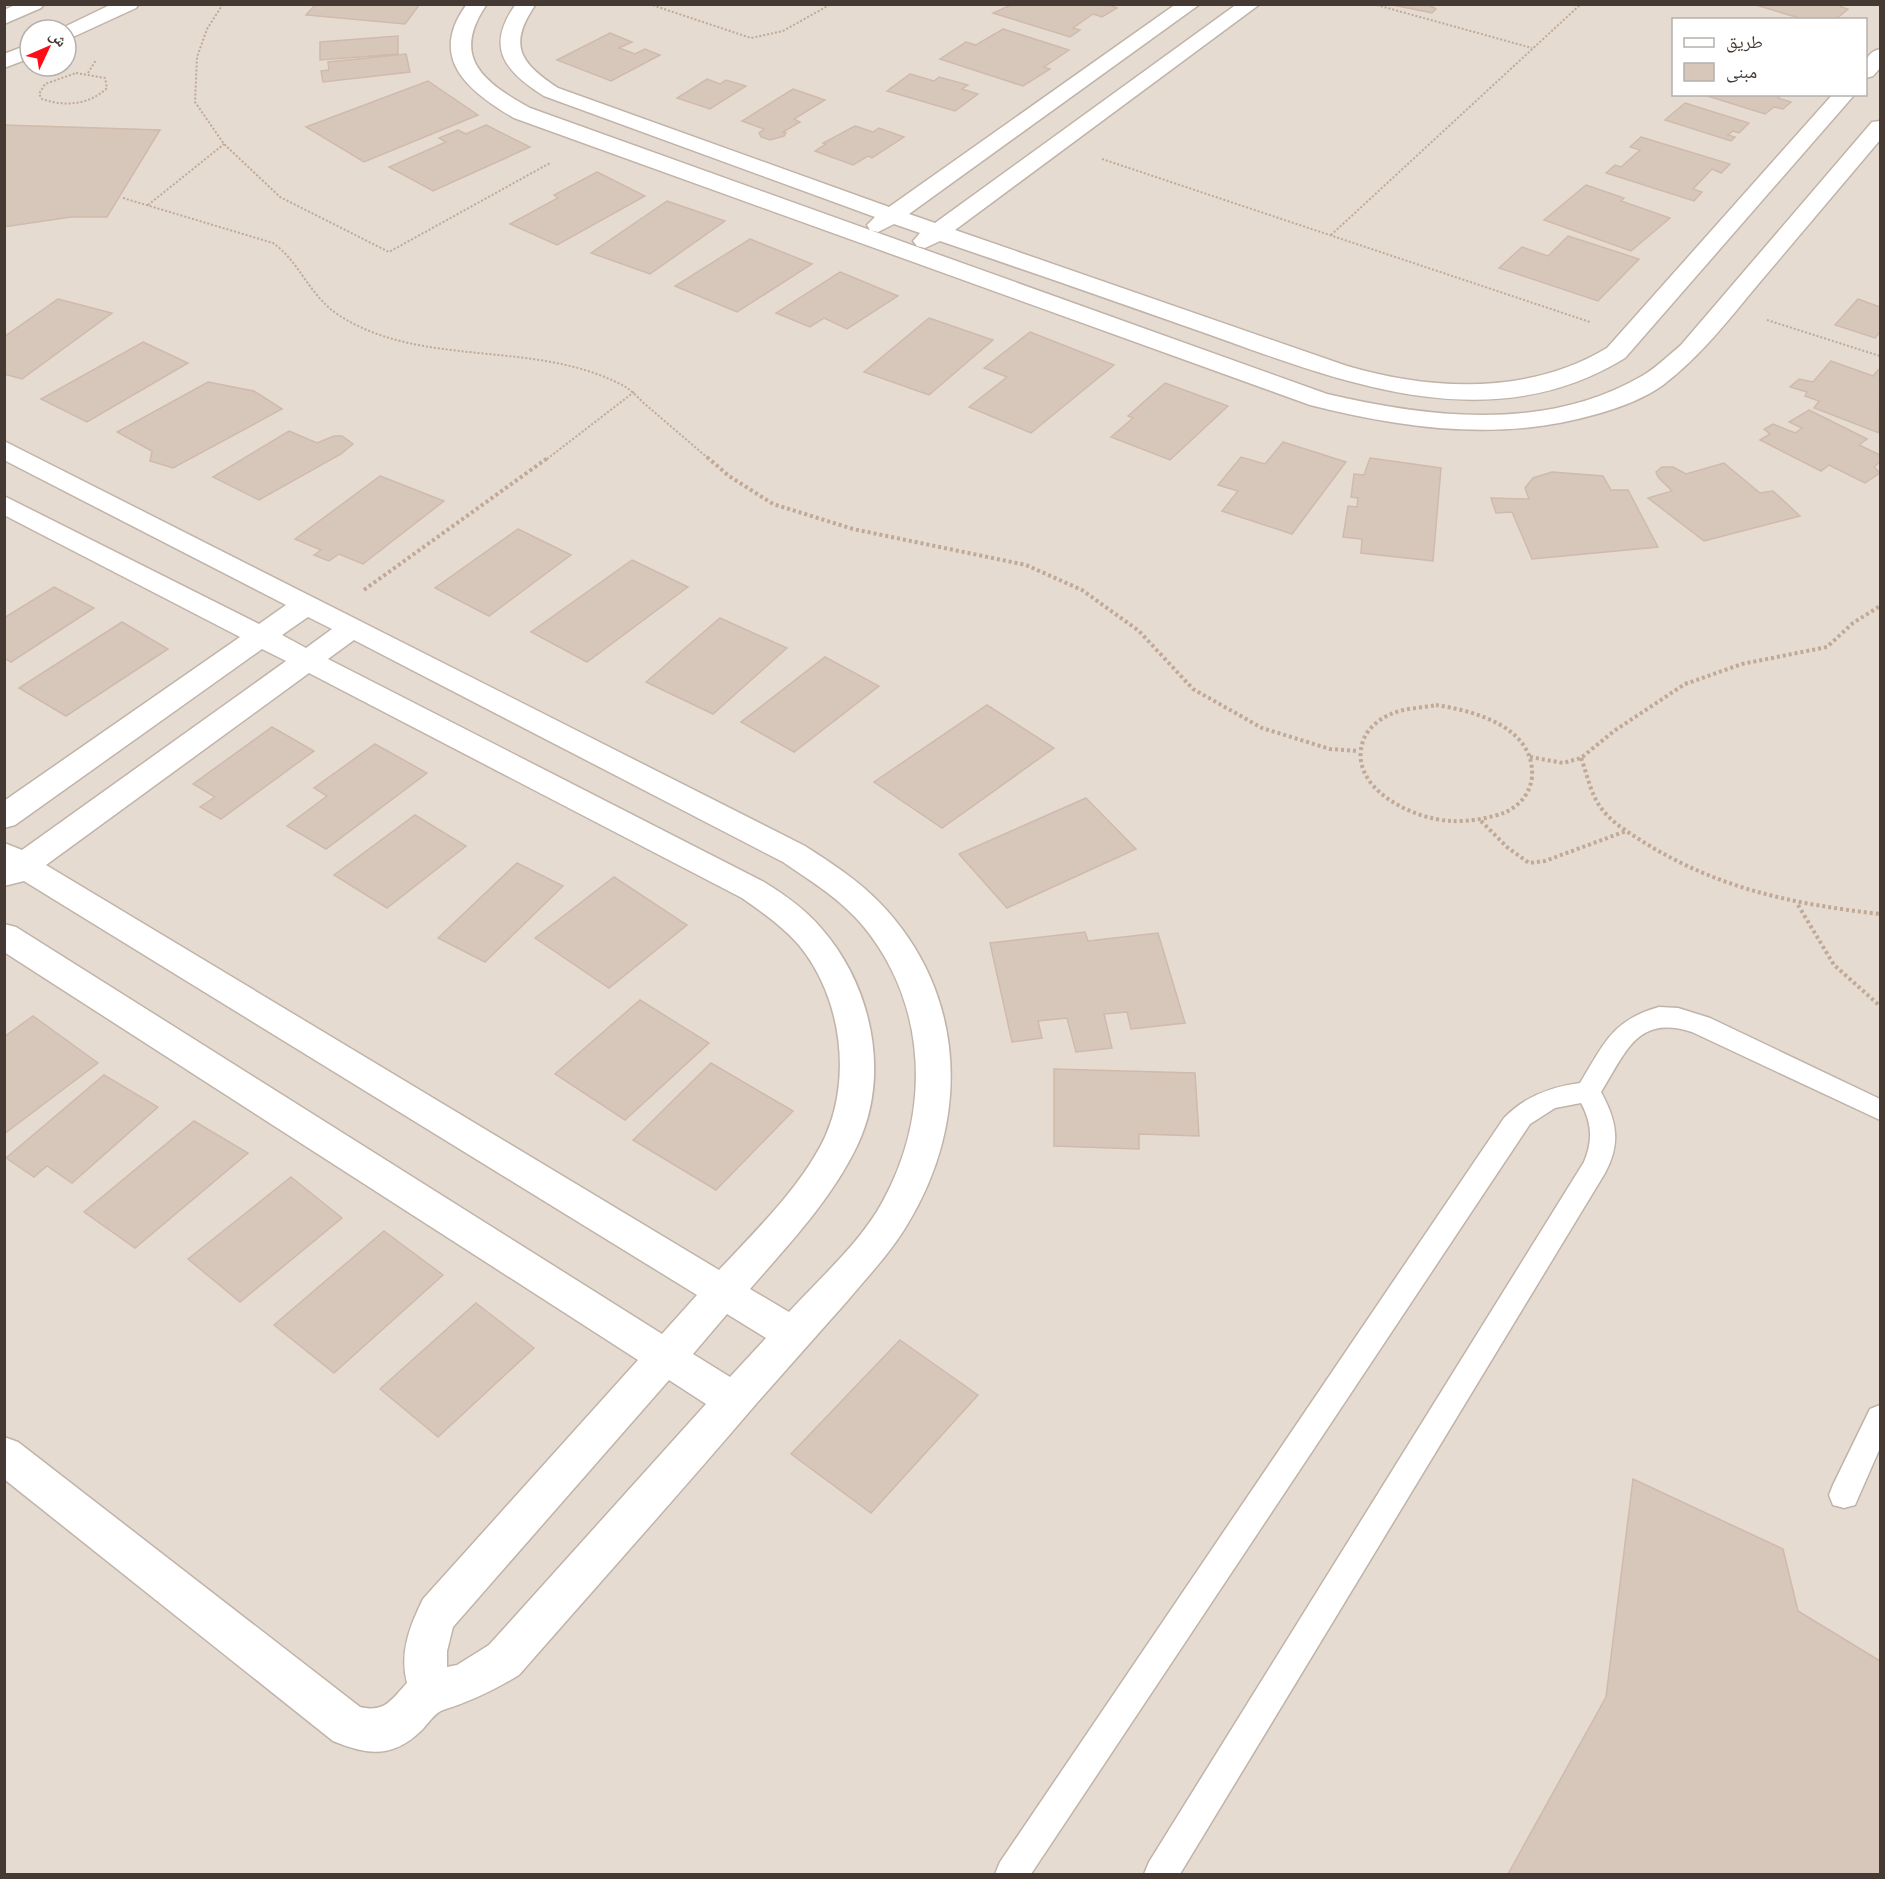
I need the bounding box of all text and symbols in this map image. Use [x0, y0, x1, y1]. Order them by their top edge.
north arrow [18, 18, 78, 78]
legend [1672, 18, 1867, 96]
text: ش [44, 25, 72, 52]
text: طريق [1726, 30, 1763, 55]
text: مبنى [1726, 60, 1757, 85]

